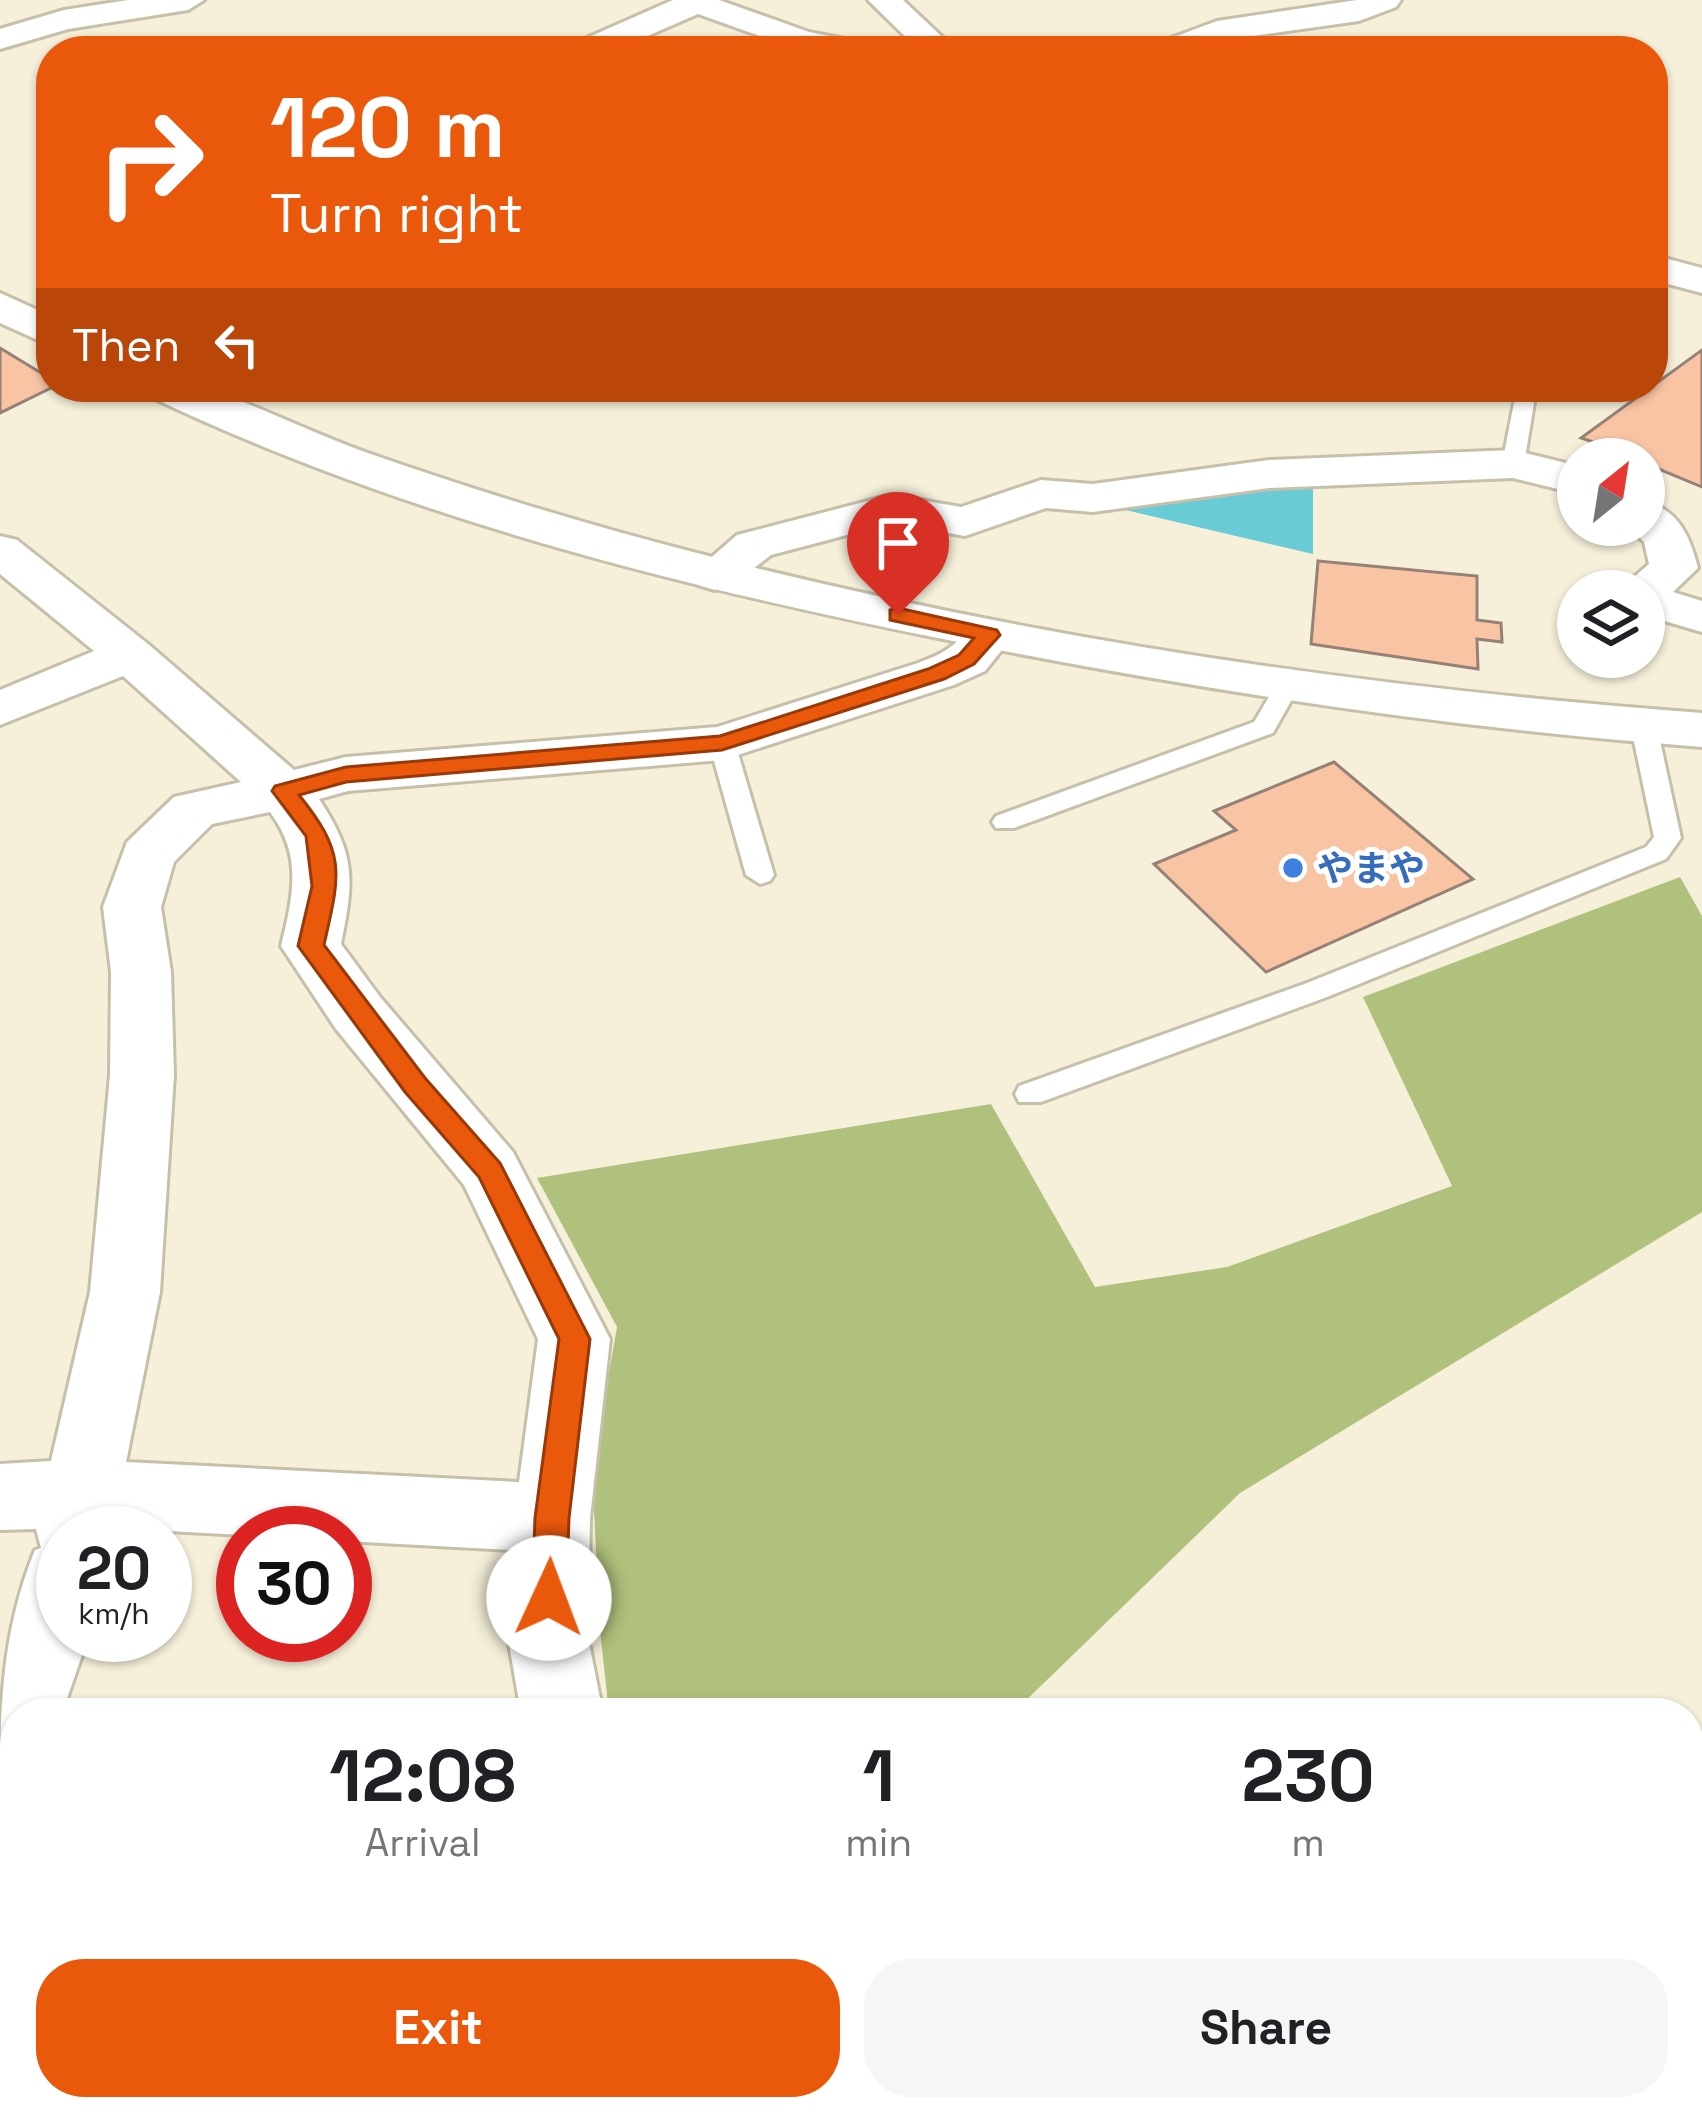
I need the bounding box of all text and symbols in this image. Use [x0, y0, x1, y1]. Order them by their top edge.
text: 120 m [270, 74, 505, 182]
icon: right [72, 84, 228, 240]
text: Turn right [270, 179, 523, 248]
icon: left [204, 312, 270, 378]
text: Then [72, 317, 180, 374]
north arrow [1557, 438, 1665, 546]
map controls [1557, 438, 1665, 678]
pin [847, 492, 949, 615]
icon: arrive [865, 510, 931, 576]
button: layers [1557, 570, 1665, 678]
place label: やまや [1317, 846, 1425, 892]
marker: やまや [1280, 855, 1306, 881]
speed limit sign: 30 [216, 1506, 372, 1662]
text: 20 [77, 1530, 151, 1607]
position arrow [486, 1535, 612, 1661]
text: km/h [78, 1594, 150, 1633]
text: 12:08 [329, 1730, 516, 1822]
text: 1 [862, 1730, 895, 1822]
text: 230 [1241, 1730, 1375, 1822]
text: Arrival [365, 1818, 481, 1867]
text: min [845, 1818, 912, 1867]
text: m [1291, 1818, 1325, 1867]
button: Exit [36, 1959, 840, 2097]
button: Share [864, 1959, 1668, 2097]

